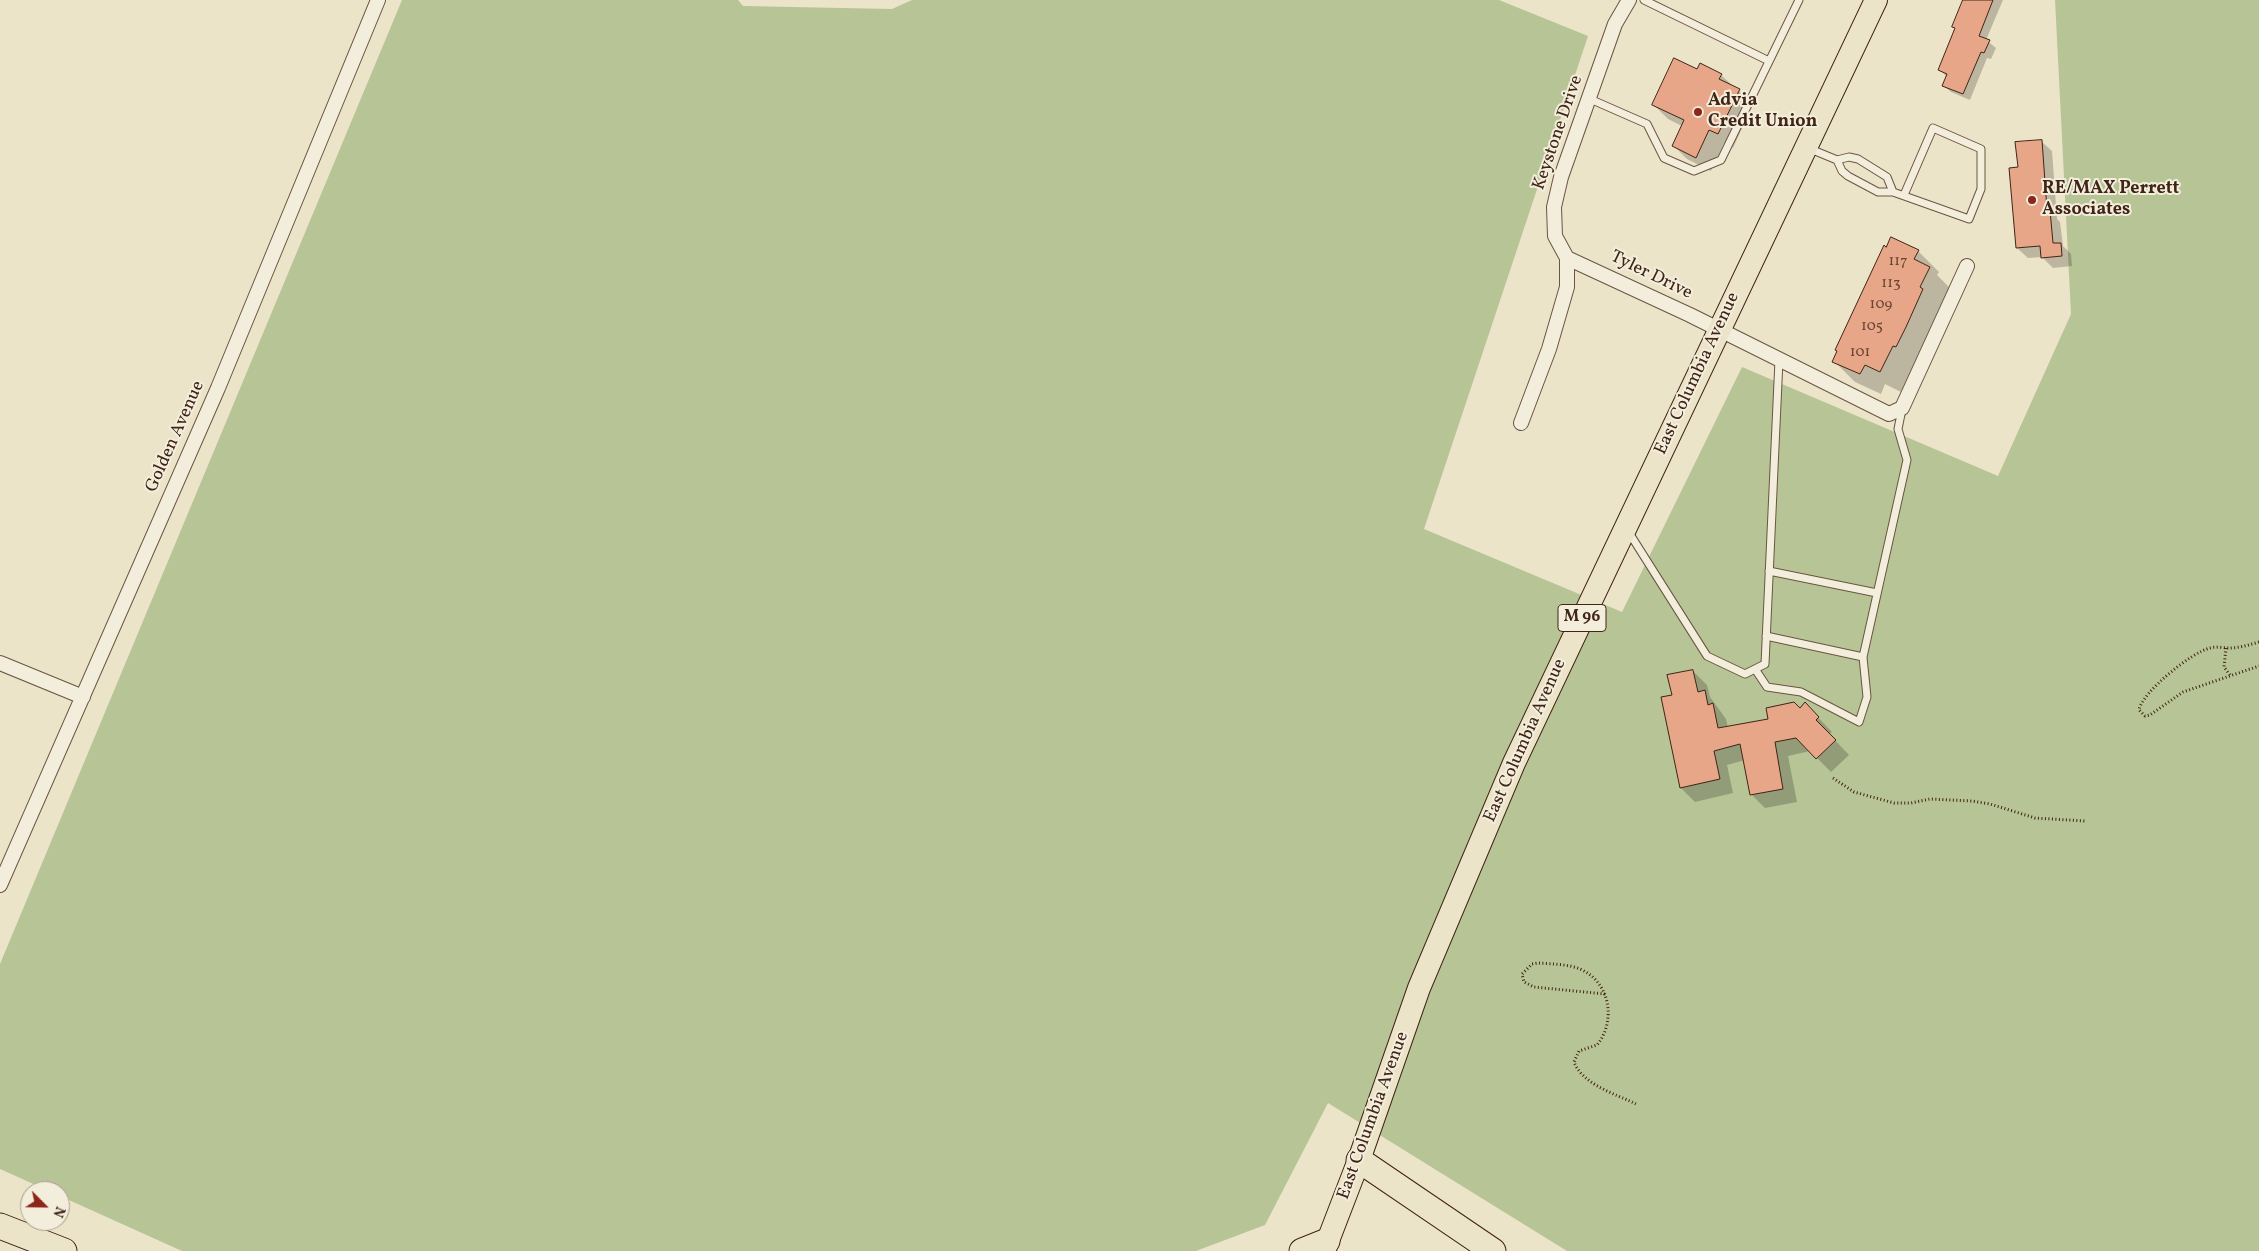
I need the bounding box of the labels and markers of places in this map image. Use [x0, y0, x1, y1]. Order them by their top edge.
place label: Advia Credit Union [1708, 91, 1817, 134]
marker: Advia Credit Union [1692, 106, 1704, 118]
place label: RE/MAX Perrett Associates [2042, 179, 2179, 222]
marker: RE/MAX Perrett Associates [2026, 194, 2038, 206]

